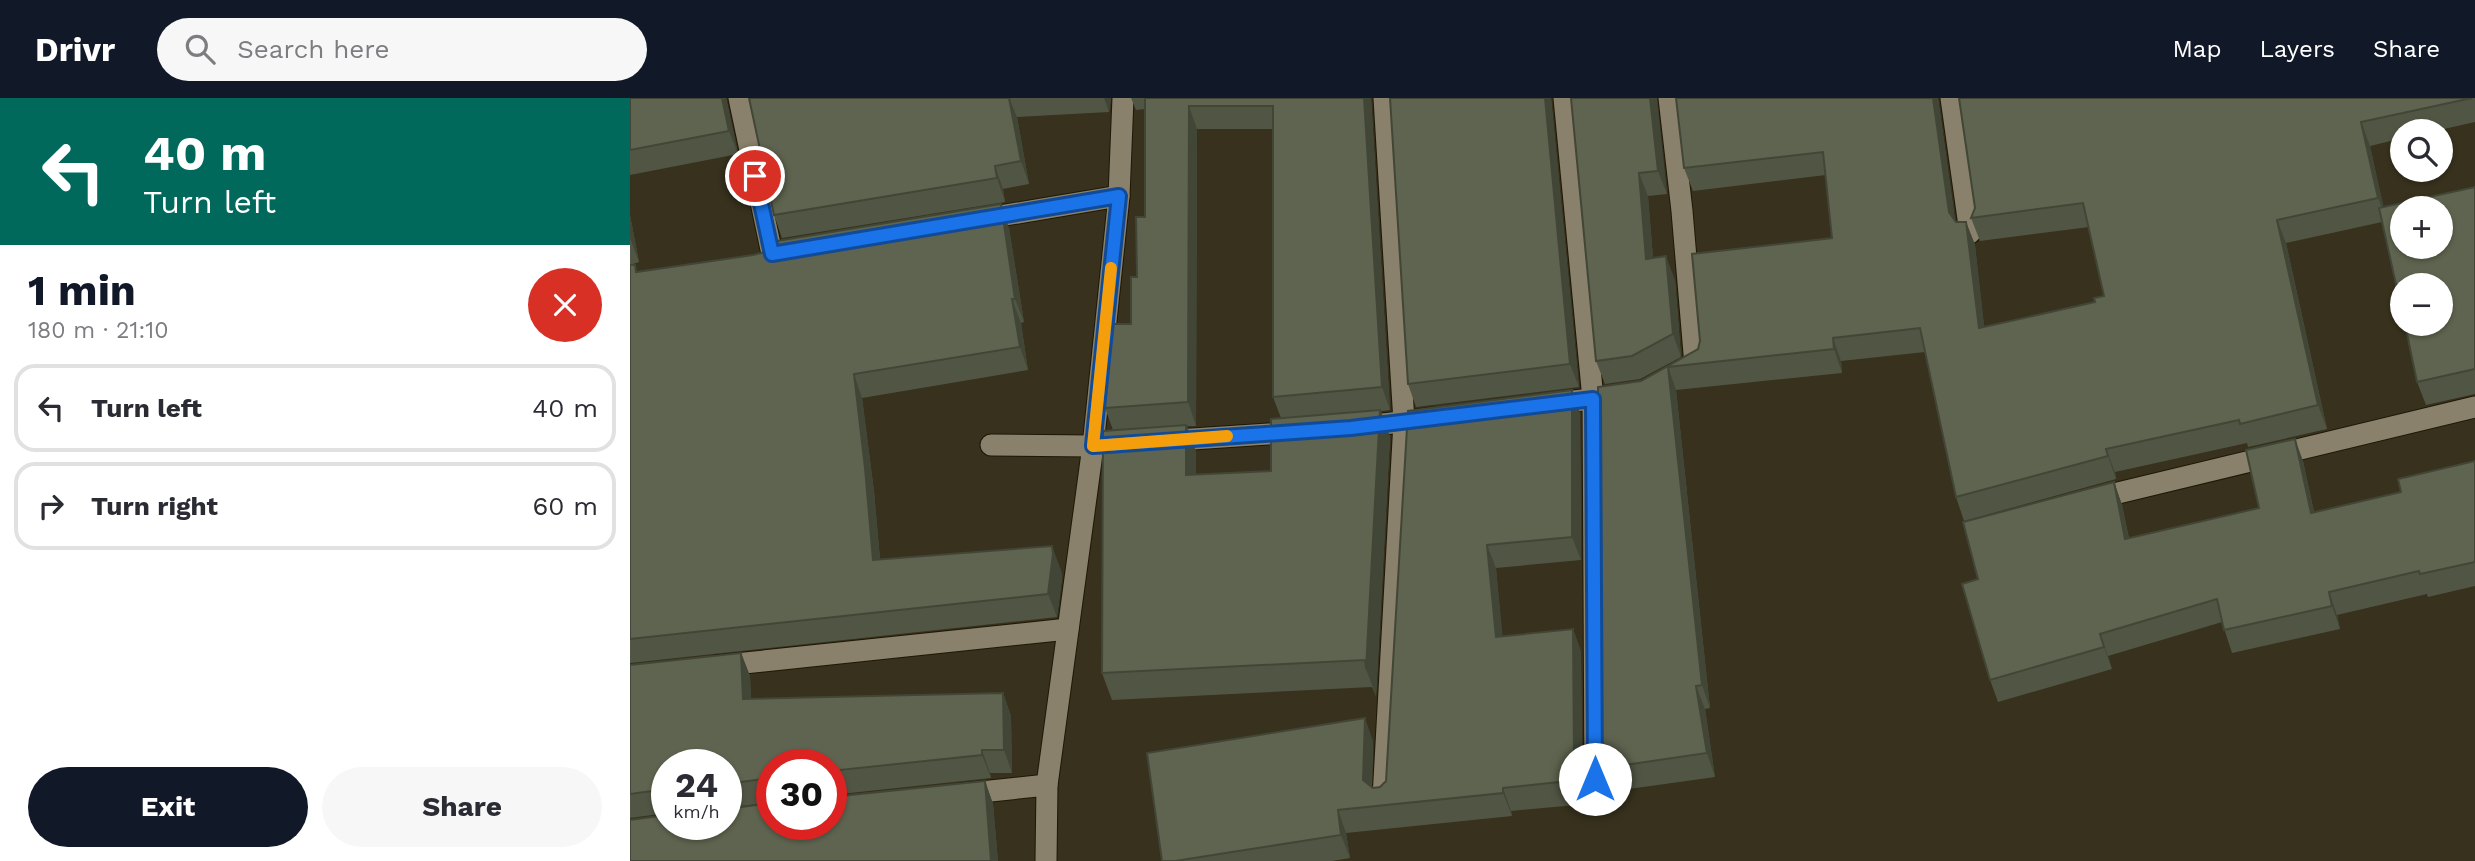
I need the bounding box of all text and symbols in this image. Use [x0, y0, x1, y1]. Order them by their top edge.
search box [157, 18, 647, 81]
text: Drivr [35, 30, 115, 69]
icon: search [181, 30, 219, 68]
text: Search here [237, 34, 390, 64]
text: Map [2173, 35, 2221, 63]
text: Layers [2259, 35, 2335, 63]
text: Share [2373, 35, 2440, 63]
map controls [2390, 119, 2453, 336]
button: search [2390, 119, 2453, 182]
text: 40 m [143, 124, 266, 182]
icon: left [28, 126, 119, 217]
pin [725, 146, 785, 206]
icon: arrive [736, 157, 774, 195]
text: Turn left [143, 183, 276, 221]
button: + [2390, 196, 2453, 259]
text: 1 min [28, 266, 136, 315]
button: close [528, 268, 602, 342]
button: − [2390, 273, 2453, 336]
text: 180 m · 21:10 [28, 317, 169, 344]
icon: left [32, 389, 70, 427]
text: Turn left [91, 393, 202, 423]
text: 40 m [532, 393, 598, 423]
icon: right [32, 487, 70, 525]
text: Turn right [91, 491, 218, 521]
text: 60 m [532, 491, 598, 521]
position arrow [1558, 742, 1632, 816]
speed limit sign: 30 [756, 749, 847, 840]
text: 24 [675, 764, 718, 806]
button: Exit [28, 767, 308, 847]
button: Share [322, 767, 602, 847]
text: km/h [673, 801, 720, 822]

